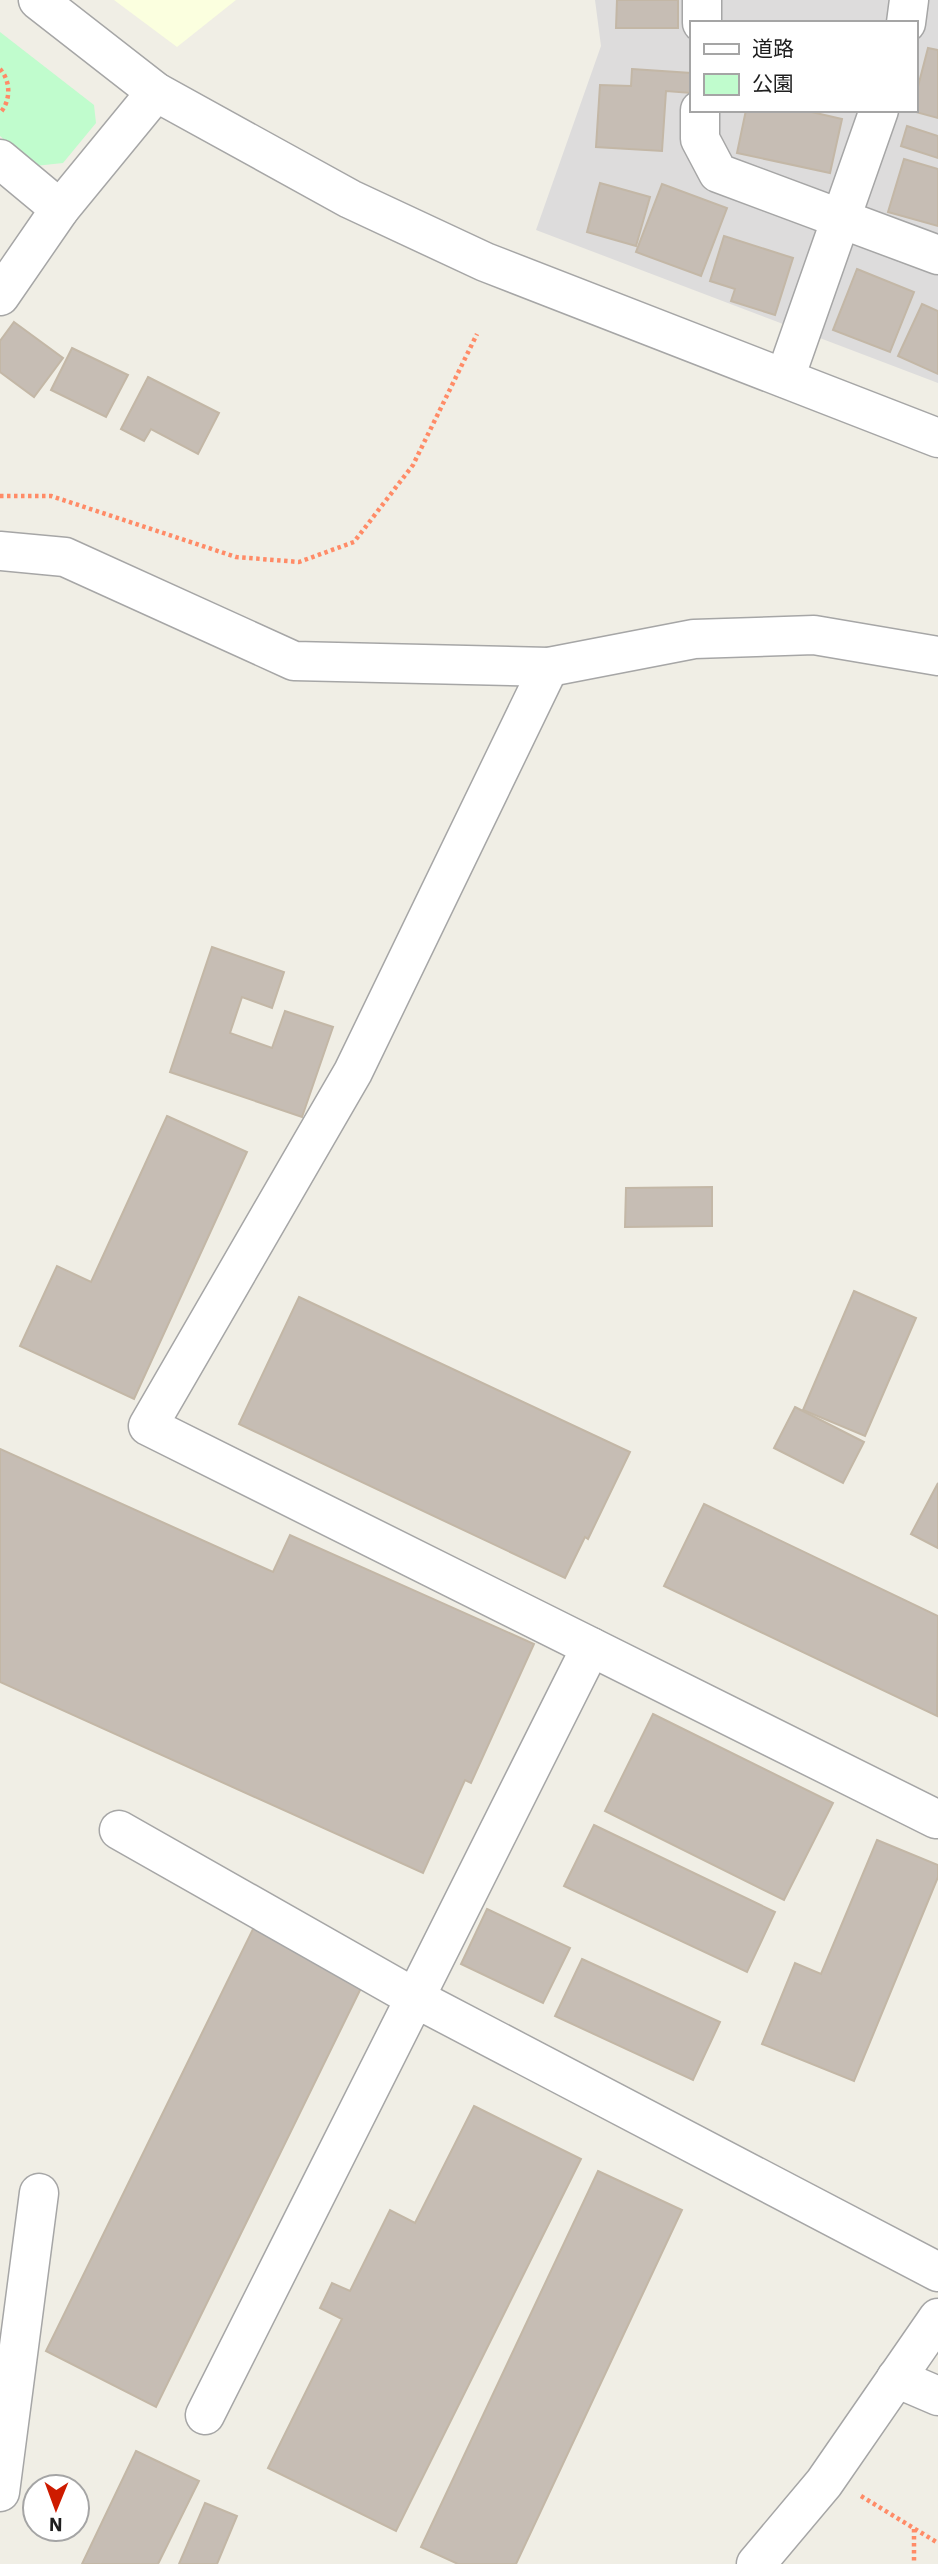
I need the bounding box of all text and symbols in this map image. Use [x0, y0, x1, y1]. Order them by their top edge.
legend [690, 21, 917, 112]
text: 道路 [752, 34, 794, 62]
text: 公園 [752, 69, 794, 97]
north arrow [21, 2473, 91, 2543]
text: N [49, 2513, 63, 2537]

